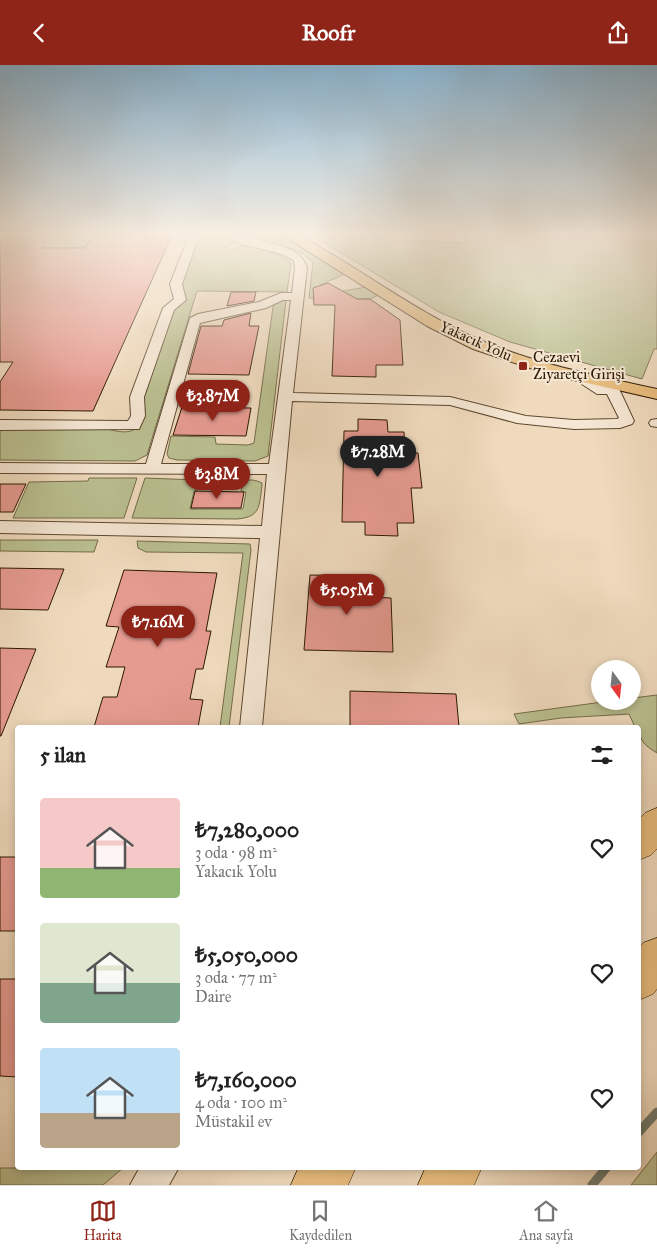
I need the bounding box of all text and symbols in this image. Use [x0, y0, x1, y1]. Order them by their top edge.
icon: back [25, 19, 53, 47]
text: Roofr [302, 19, 355, 46]
icon: share [604, 19, 632, 47]
street label: Yakacık Yolu [437, 317, 515, 365]
place label: Cezaevi Ziyaretçi Girişi [533, 348, 625, 383]
marker: Cezaevi Ziyaretçi Girişi [517, 360, 529, 372]
pin: ₺3.87M [172, 379, 254, 422]
text: ₺3.87M [187, 386, 239, 405]
pin: ₺7.28M [337, 435, 419, 478]
text: ₺7.28M [351, 442, 405, 461]
pin: ₺3.8M [182, 457, 252, 500]
text: ₺3.8M [195, 464, 239, 483]
pin: ₺5.05M [306, 573, 388, 616]
text: ₺5.05M [321, 580, 373, 599]
pin: ₺7.16M [117, 605, 199, 648]
text: ₺7.16M [132, 612, 184, 631]
north arrow [591, 660, 641, 710]
map controls [591, 660, 641, 710]
icon: filters [588, 741, 616, 769]
text: 5 ilan [40, 742, 86, 768]
text: ₺7,280,000 [195, 817, 299, 843]
icon: home [80, 818, 140, 878]
icon: heart [588, 834, 616, 862]
text: 3 oda · 98 m² [195, 843, 277, 862]
text: Yakacık Yolu [195, 862, 277, 881]
text: ₺5,050,000 [195, 942, 298, 968]
icon: home [80, 943, 140, 1003]
icon: heart [588, 959, 616, 987]
text: 3 oda · 77 m² [195, 968, 277, 987]
text: Daire [195, 987, 231, 1006]
text: ₺7,160,000 [195, 1067, 297, 1093]
icon: home [80, 1068, 140, 1128]
icon: heart [588, 1084, 616, 1112]
text: 4 oda · 100 m² [195, 1093, 287, 1112]
text: Müstakil ev [195, 1112, 272, 1131]
tab: Harita [84, 1197, 122, 1244]
tab: Kaydedilen [289, 1197, 352, 1244]
tab: Ana sayfa [519, 1197, 573, 1244]

